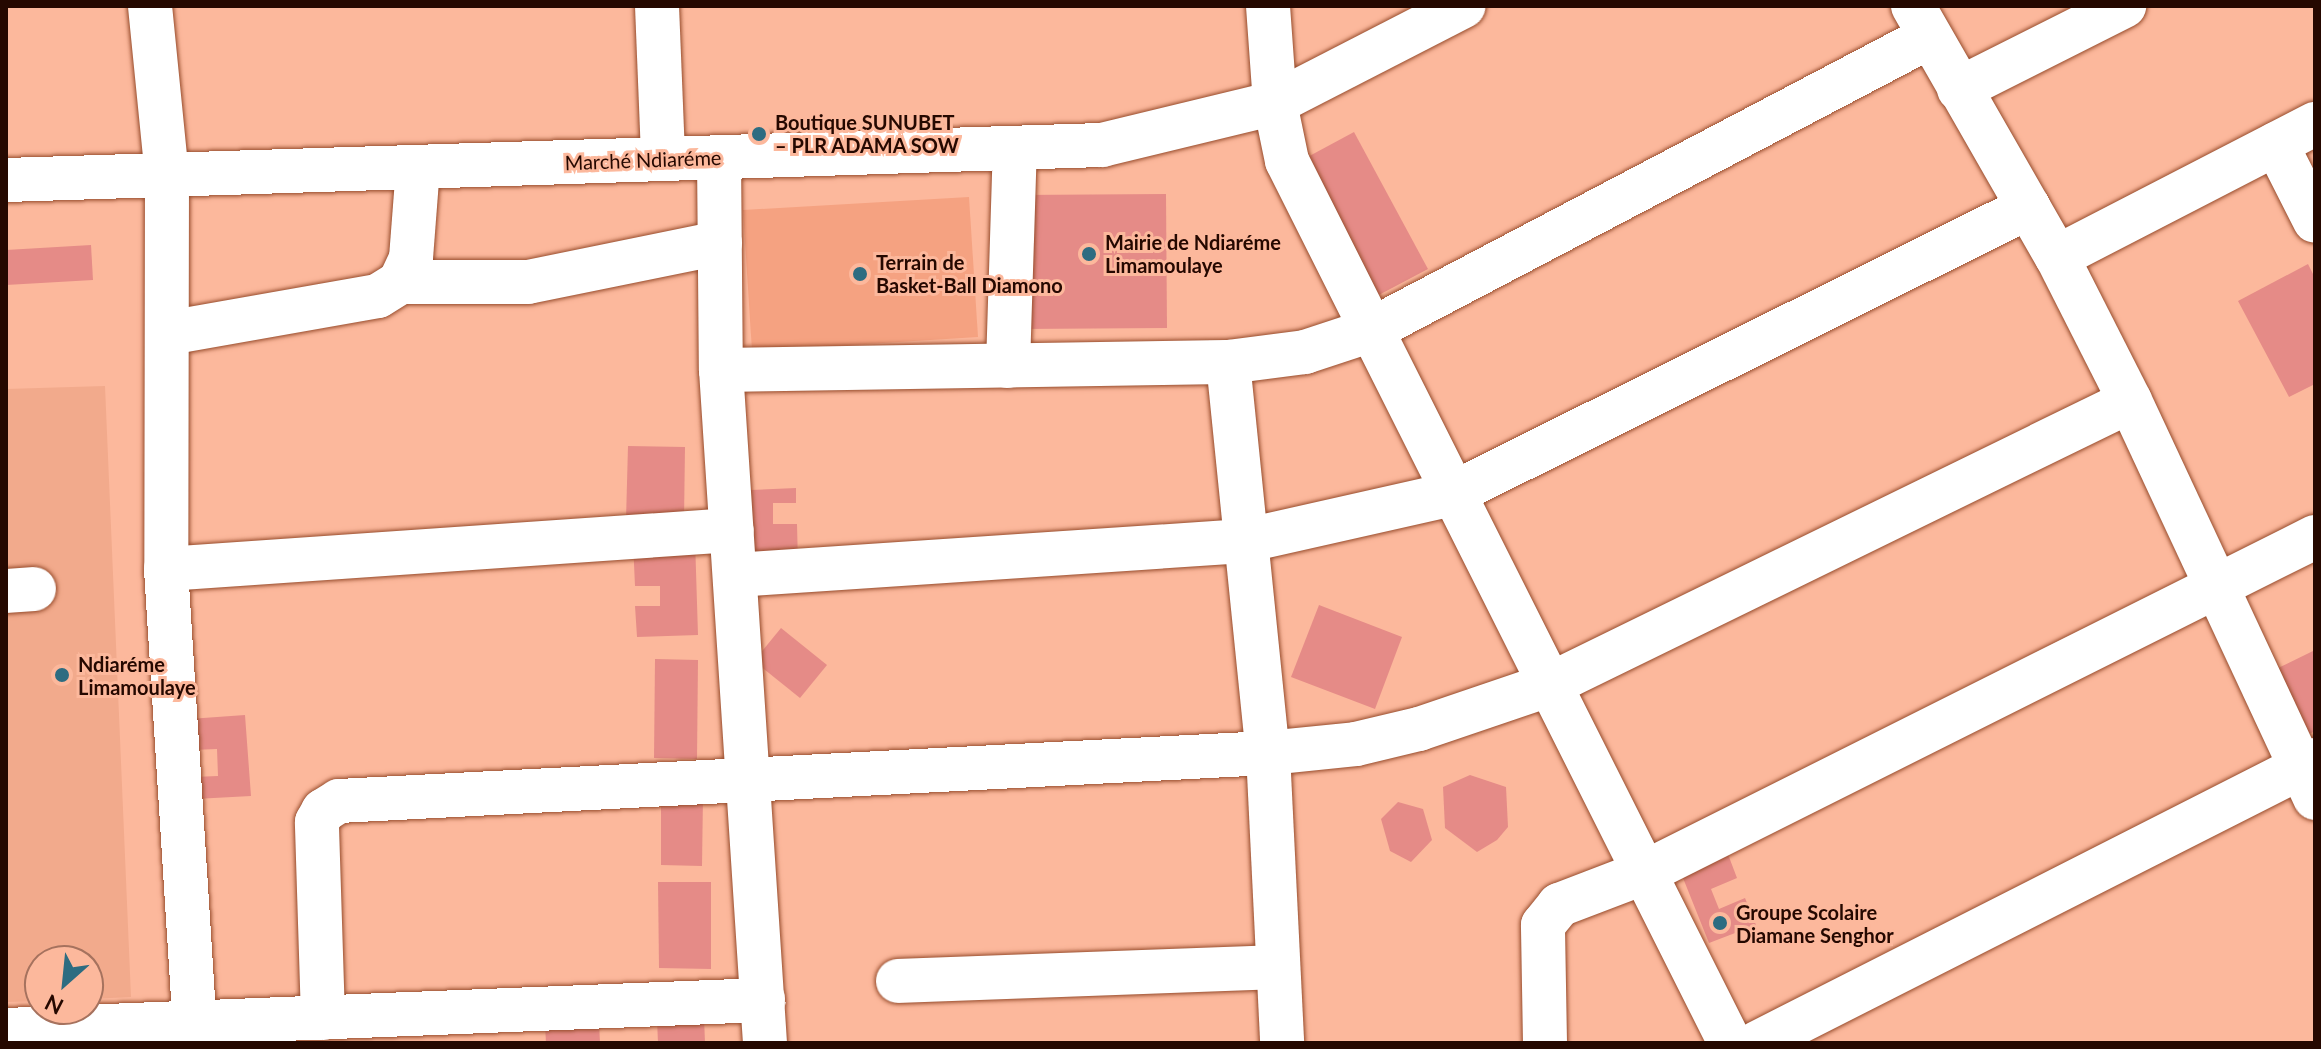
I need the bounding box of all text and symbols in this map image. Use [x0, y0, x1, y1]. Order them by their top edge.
place label: Boutique SUNUBET – PLR ADAMA SOW [775, 110, 960, 157]
marker: Boutique SUNUBET – PLR ADAMA SOW [750, 125, 768, 143]
street label: Marché Ndiaréme [564, 145, 722, 175]
place label: Mairie de Ndiaréme Limamoulaye [1105, 230, 1281, 277]
marker: Mairie de Ndiaréme Limamoulaye [1080, 245, 1098, 263]
place label: Terrain de Basket-Ball Diamono [876, 250, 1063, 297]
marker: Terrain de Basket-Ball Diamono [851, 265, 869, 283]
place label: Ndiaréme Limamoulaye [78, 652, 196, 699]
marker: Ndiaréme Limamoulaye [53, 666, 71, 684]
place label: Groupe Scolaire Diamane Senghor [1736, 900, 1894, 947]
marker: Groupe Scolaire Diamane Senghor [1711, 914, 1729, 932]
north arrow [24, 945, 104, 1025]
text: N [40, 989, 67, 1021]

